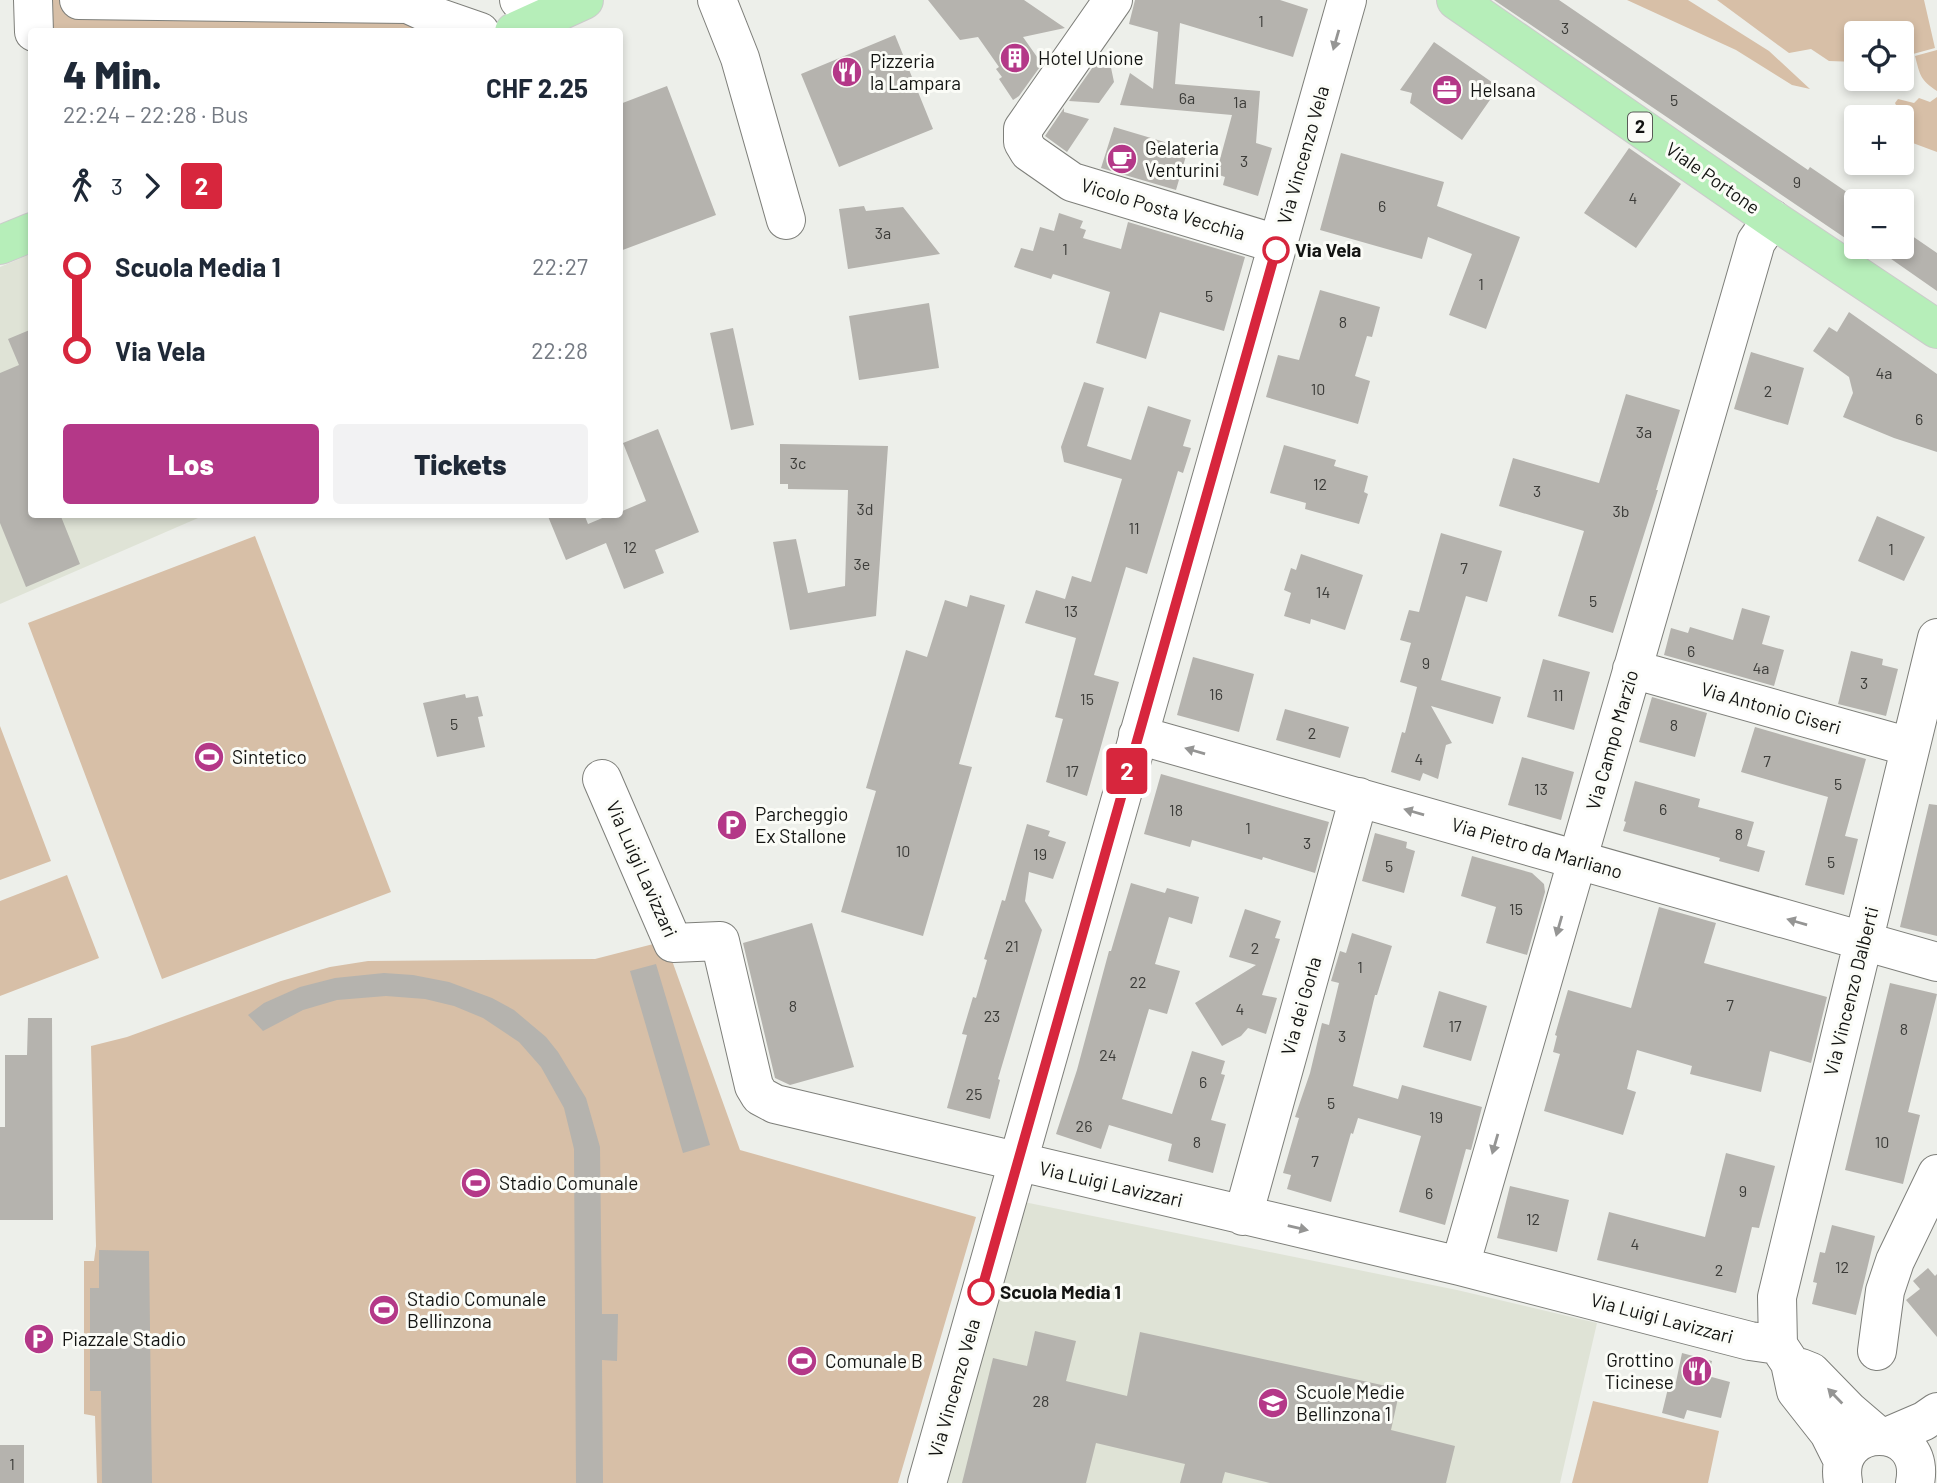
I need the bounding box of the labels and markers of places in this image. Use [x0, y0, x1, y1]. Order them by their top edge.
building icon: Hotel Unione [998, 41, 1032, 75]
place label: Hotel Unione [1038, 46, 1144, 69]
place label: Pizzeria la Lampara [870, 49, 961, 94]
restaurant icon: Pizzeria la Lampara [830, 55, 864, 89]
office icon: Helsana [1430, 73, 1464, 107]
place label: Helsana [1470, 78, 1536, 101]
place label: Gelateria Venturini [1145, 136, 1220, 181]
cafe icon: Gelateria Venturini [1105, 142, 1139, 176]
marker: Via Vela [1263, 237, 1289, 263]
place label: Via Vela [1295, 238, 1361, 261]
sports icon: Sintetico [192, 740, 226, 774]
place label: Sintetico [232, 745, 307, 768]
place label: Parcheggio Ex Stallone [755, 802, 848, 847]
parking icon: Parcheggio Ex Stallone [715, 808, 749, 842]
sports icon: Stadio Comunale [459, 1166, 493, 1200]
place label: Stadio Comunale [499, 1171, 638, 1194]
marker: Scuola Media 1 [968, 1279, 994, 1305]
place label: Scuola Media 1 [1000, 1280, 1121, 1303]
place label: Stadio Comunale Bellinzona [407, 1287, 546, 1332]
sports icon: Stadio Comunale Bellinzona [367, 1293, 401, 1327]
parking icon: Piazzale Stadio [22, 1322, 56, 1356]
place label: Piazzale Stadio [62, 1327, 186, 1350]
sports icon: Comunale B [785, 1344, 819, 1378]
place label: Grottino Ticinese [1605, 1348, 1674, 1393]
place label: Comunale B [825, 1349, 923, 1372]
restaurant icon: Grottino Ticinese [1680, 1354, 1714, 1388]
place label: Scuole Medie Bellinzona 1 [1296, 1380, 1405, 1425]
school or university icon: Scuole Medie Bellinzona 1 [1256, 1386, 1290, 1420]

